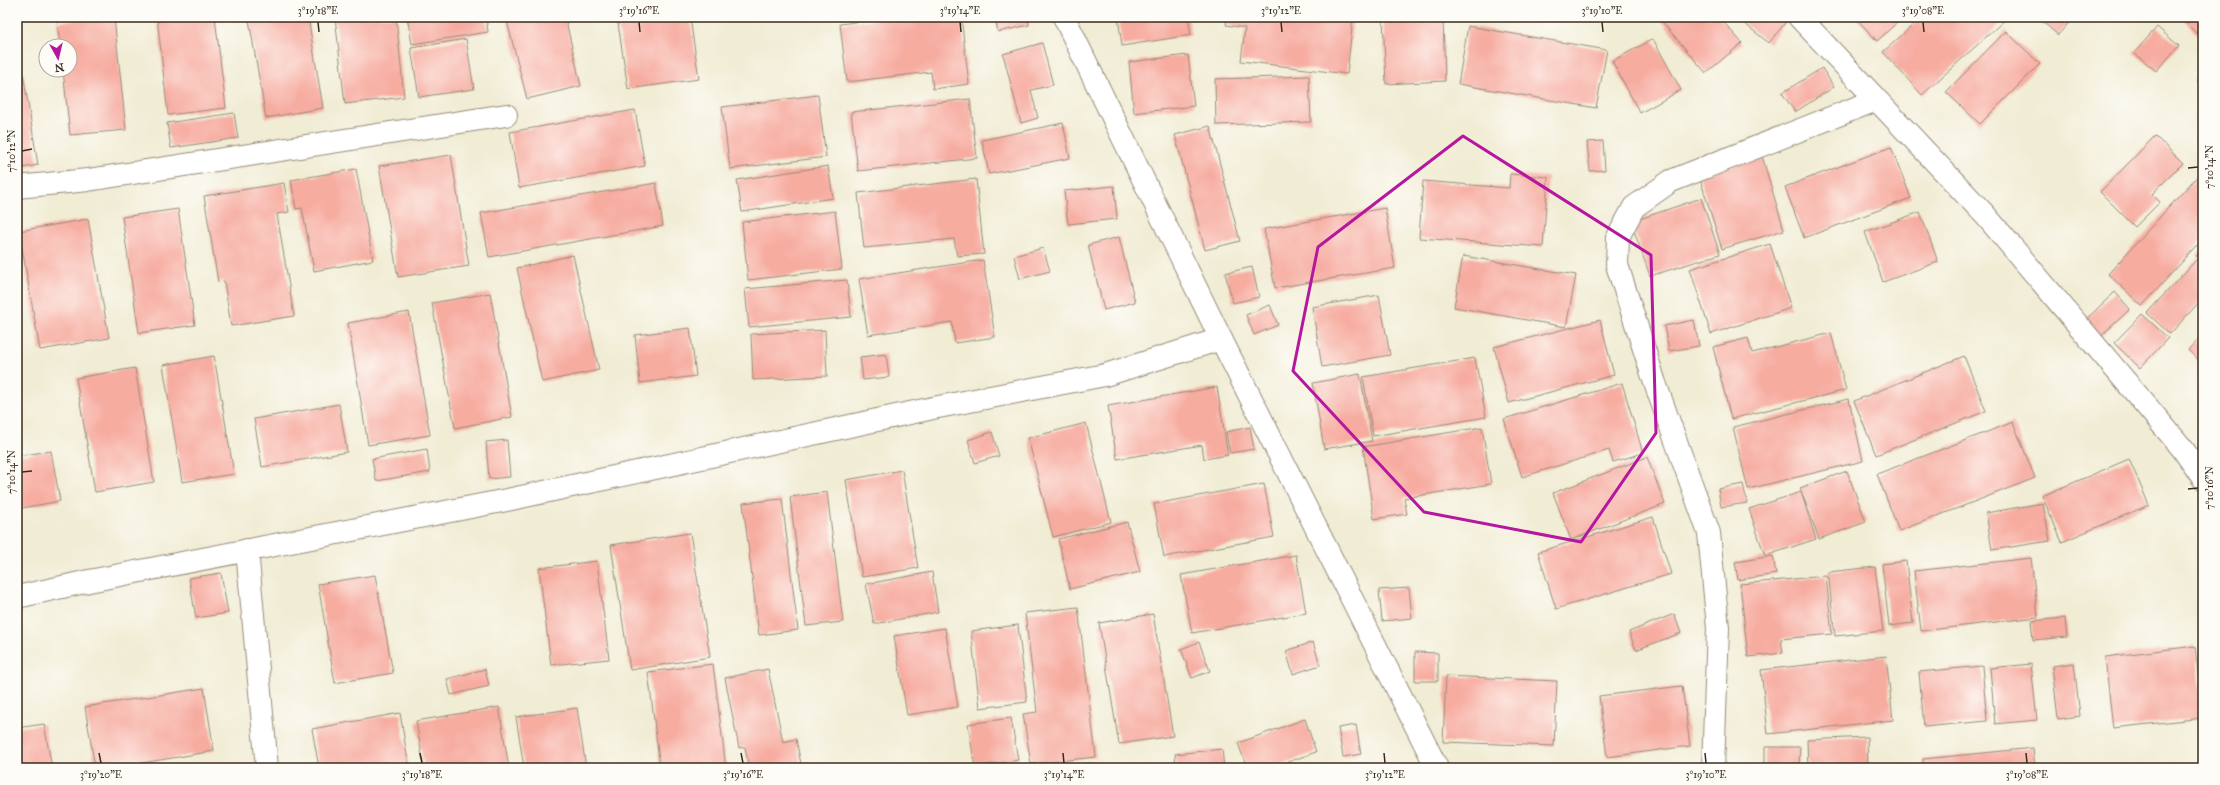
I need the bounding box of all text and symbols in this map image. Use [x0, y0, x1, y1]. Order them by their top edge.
text: 3°19'18"E [298, 5, 338, 17]
text: 3°19'16"E [619, 5, 659, 17]
text: 3°19'14"E [940, 5, 980, 17]
text: 3°19'12"E [1261, 5, 1301, 17]
text: 3°19'10"E [1582, 5, 1622, 17]
text: 3°19'08"E [1902, 5, 1944, 17]
north arrow [38, 38, 78, 78]
text: N [53, 60, 65, 75]
text: 7°10'12"N [6, 129, 18, 173]
text: 7°10'14"N [2204, 145, 2216, 189]
text: 7°10'14"N [6, 450, 18, 494]
text: 7°10'16"N [2204, 466, 2216, 510]
text: 3°19'20"E [80, 769, 122, 781]
text: 3°19'18"E [402, 769, 442, 781]
text: 3°19'16"E [723, 769, 763, 781]
text: 3°19'14"E [1044, 769, 1084, 781]
text: 3°19'12"E [1365, 769, 1405, 781]
text: 3°19'10"E [1686, 769, 1726, 781]
text: 3°19'08"E [2006, 769, 2048, 781]

